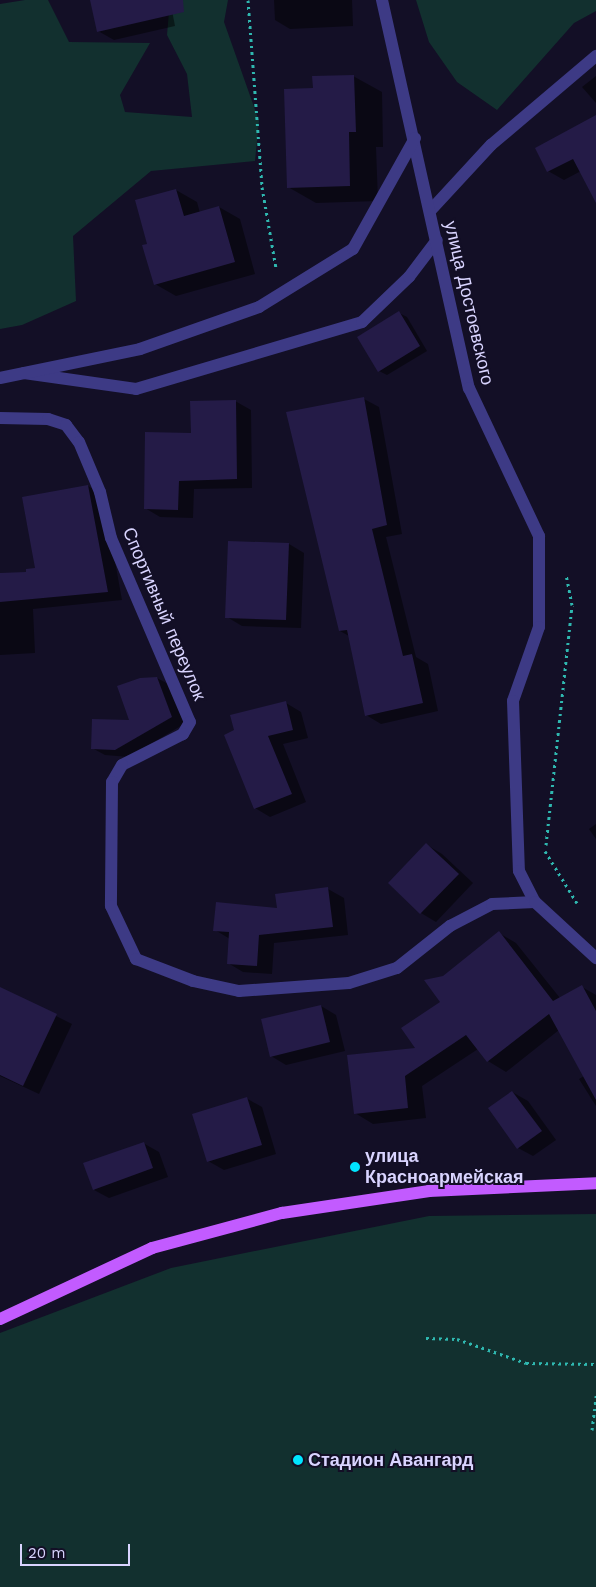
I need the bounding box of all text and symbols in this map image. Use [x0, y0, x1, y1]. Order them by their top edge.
street label: улица Достоевского [440, 219, 498, 387]
street label: Спортивный переулок [118, 524, 210, 704]
place label: улица Красноармейская [365, 1146, 524, 1188]
marker: улица Красноармейская [349, 1161, 361, 1173]
place label: Стадион Авангард [308, 1449, 474, 1471]
marker: Стадион Авангард [292, 1454, 304, 1466]
scale bar [22, 1534, 132, 1566]
text: 20 m [28, 1544, 66, 1562]

